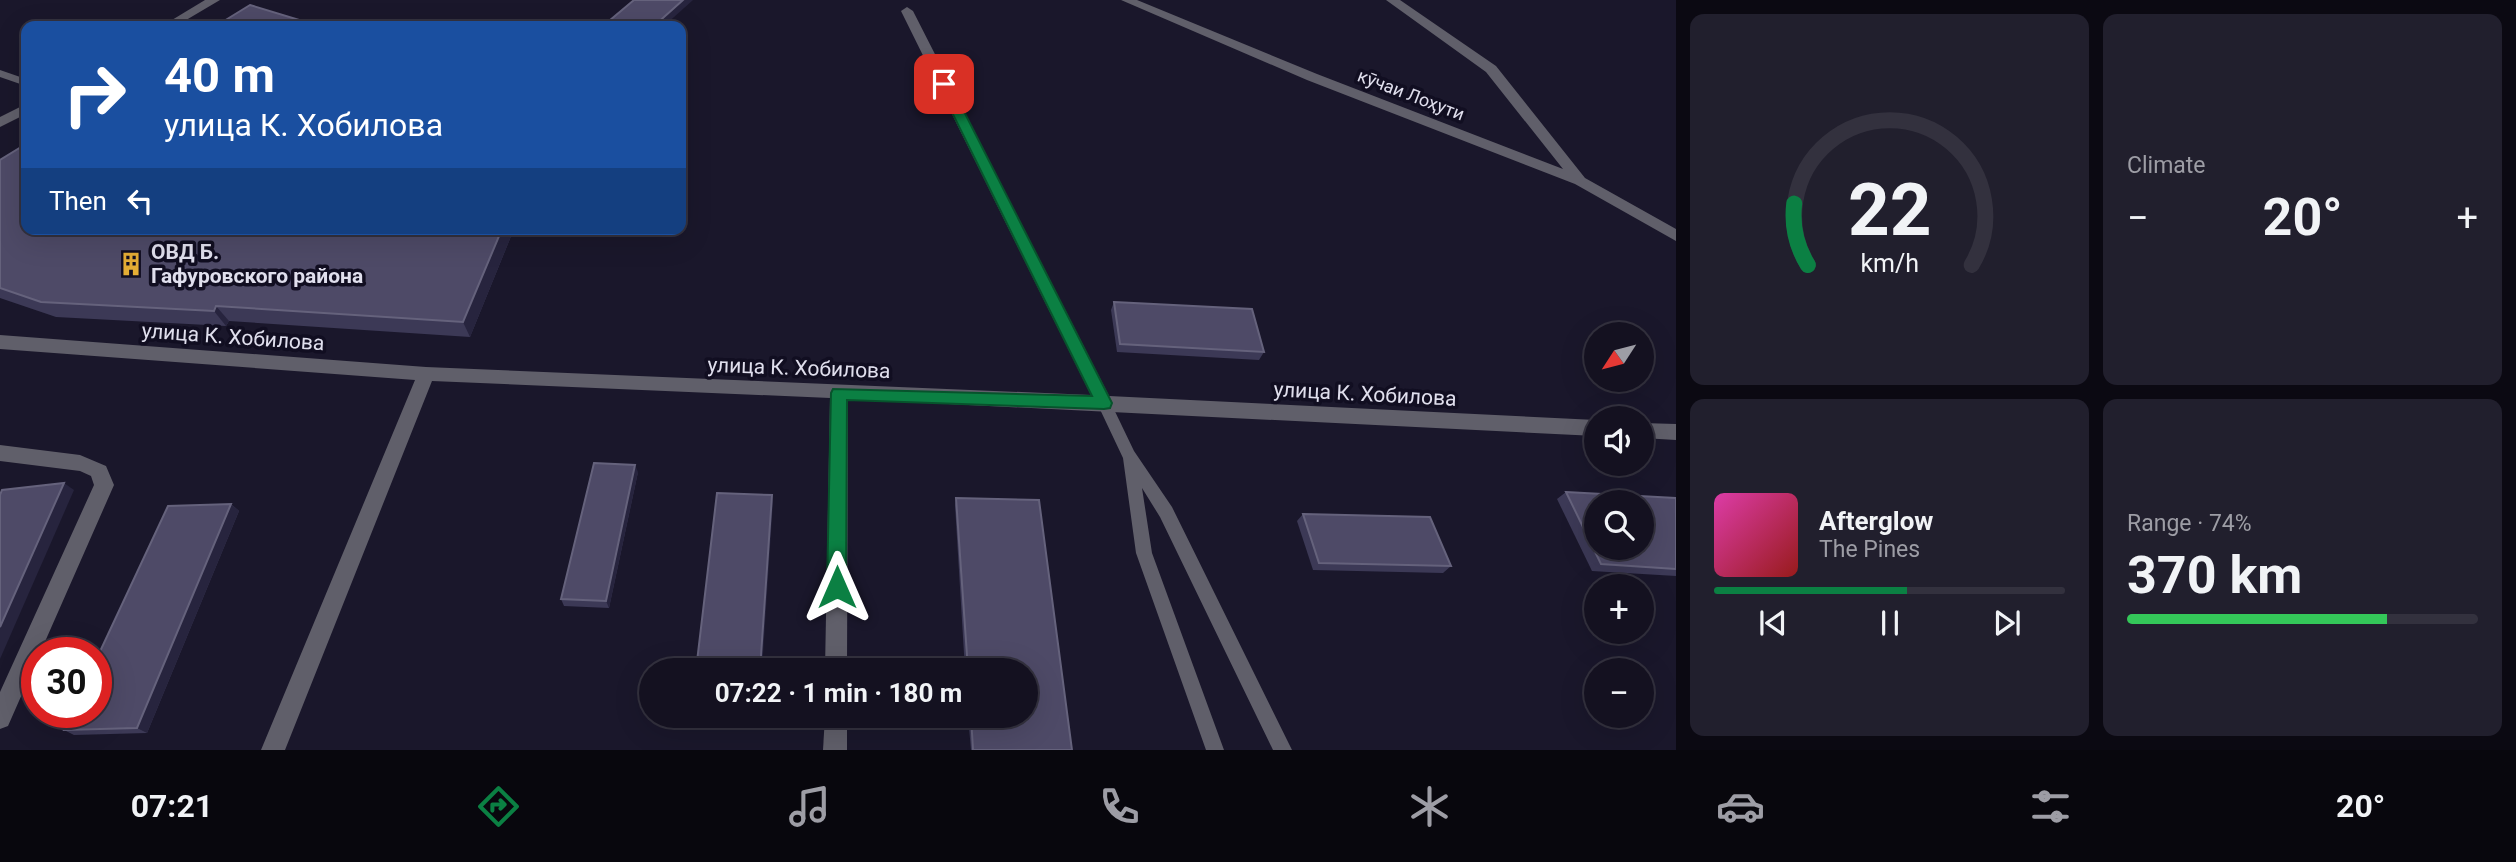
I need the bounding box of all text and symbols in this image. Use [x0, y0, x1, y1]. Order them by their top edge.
text: 40 m [164, 47, 275, 104]
icon: right [49, 49, 140, 140]
pin [914, 54, 974, 114]
icon: arrive [925, 65, 963, 103]
street label: кӯчаи Лоҳути [1355, 65, 1467, 124]
text: улица К. Хобилова [164, 106, 443, 144]
text: Climate [2127, 152, 2206, 179]
text: 22 [1848, 168, 1931, 254]
icon: left [121, 182, 159, 220]
text: Then [49, 186, 107, 216]
text: 20° [2263, 187, 2343, 248]
text: − [2127, 196, 2149, 240]
text: + [2456, 196, 2478, 240]
place label: ОВД Б. Гафуровского района [151, 240, 363, 288]
text: km/h [1860, 249, 1919, 278]
building icon: ОВД Б. Гафуровского района [117, 250, 145, 278]
street label: улица К. Хобилова [141, 319, 325, 355]
north arrow [1584, 322, 1654, 392]
map controls [1584, 322, 1654, 728]
street label: улица К. Хобилова [707, 353, 891, 383]
street label: улица К. Хобилова [1273, 377, 1457, 411]
button: sound [1584, 406, 1654, 476]
button: search [1584, 490, 1654, 560]
text: Afterglow [1819, 506, 1933, 536]
text: Range · 74% [2127, 510, 2252, 537]
text: The Pines [1819, 536, 1920, 563]
text: 370 km [2127, 545, 2302, 606]
position arrow [800, 550, 874, 624]
button: + [1584, 574, 1654, 644]
icon: previous [1754, 604, 1792, 642]
icon: pause [1871, 604, 1909, 642]
icon: next [1988, 604, 2026, 642]
speed limit sign: 30 [21, 637, 112, 728]
button: − [1584, 658, 1654, 728]
text: 07:22 · 1 min · 180 m [715, 678, 962, 708]
icon: directions [474, 782, 523, 831]
icon: music [785, 782, 834, 831]
icon: phone [1095, 782, 1144, 831]
icon: climate [1405, 782, 1454, 831]
icon: car [1716, 782, 1765, 831]
icon: filters [2026, 782, 2075, 831]
text: 07:21 [131, 787, 213, 825]
text: 20° [2336, 787, 2385, 825]

